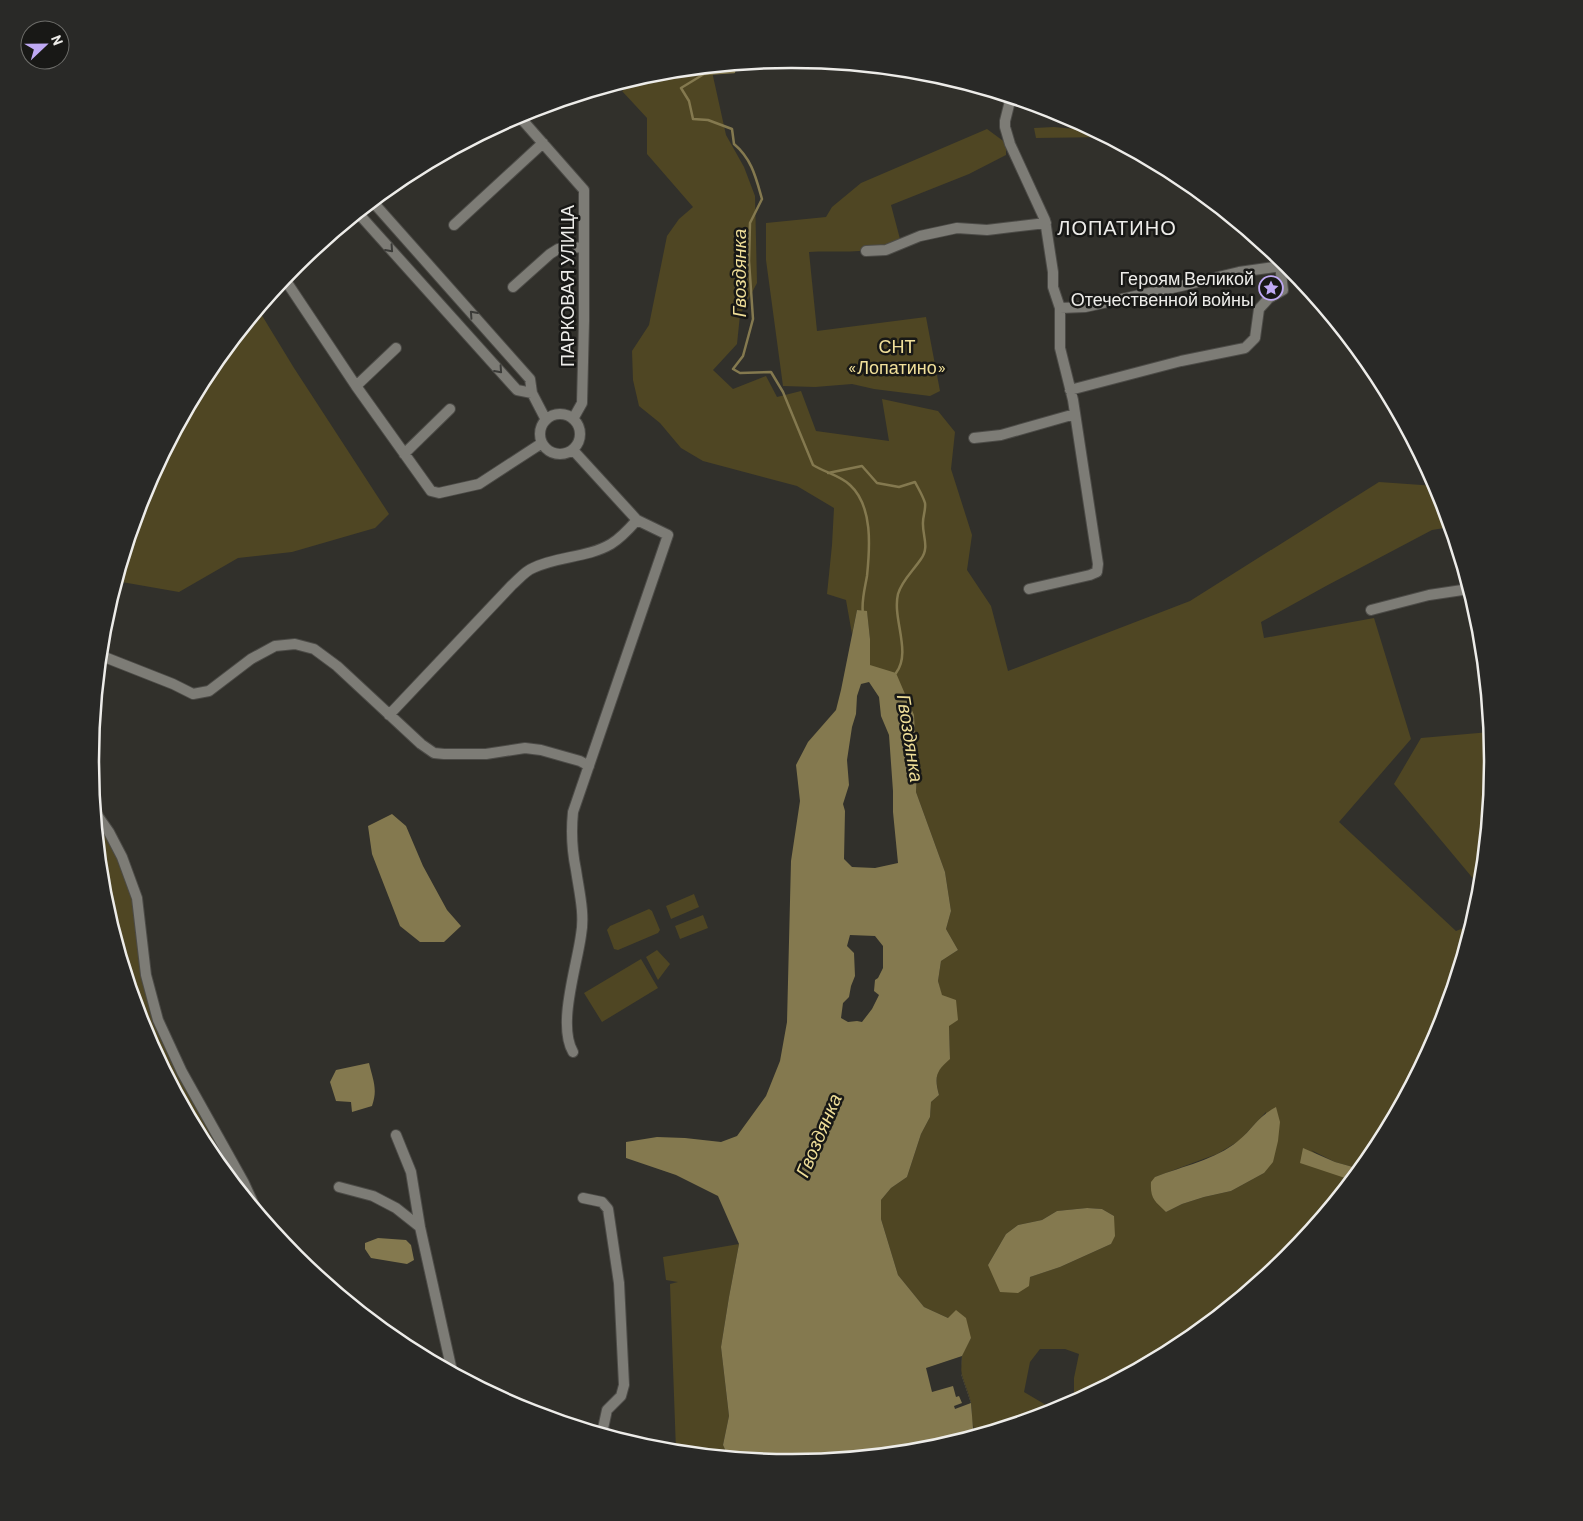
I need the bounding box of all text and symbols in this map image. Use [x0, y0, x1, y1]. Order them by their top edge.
north arrow [20, 20, 70, 70]
text: N [48, 32, 67, 47]
street label: ПАРКОВАЯ УЛИЦА [556, 205, 578, 367]
district label: ЛОПАТИНО [1057, 215, 1177, 239]
water label: Гвоздянка [727, 229, 750, 317]
one-way arrow [385, 244, 394, 253]
place label: Героям Великой Отечественной войны [1071, 267, 1254, 310]
place icon: Героям Великой Отечественной войны [1258, 275, 1284, 301]
one-way arrow [470, 311, 478, 320]
park label: СНТ «Лопатино» [848, 335, 946, 378]
one-way arrow [493, 365, 502, 374]
water label: Гвоздянка [893, 692, 929, 784]
water label: Гвоздянка [790, 1090, 846, 1180]

